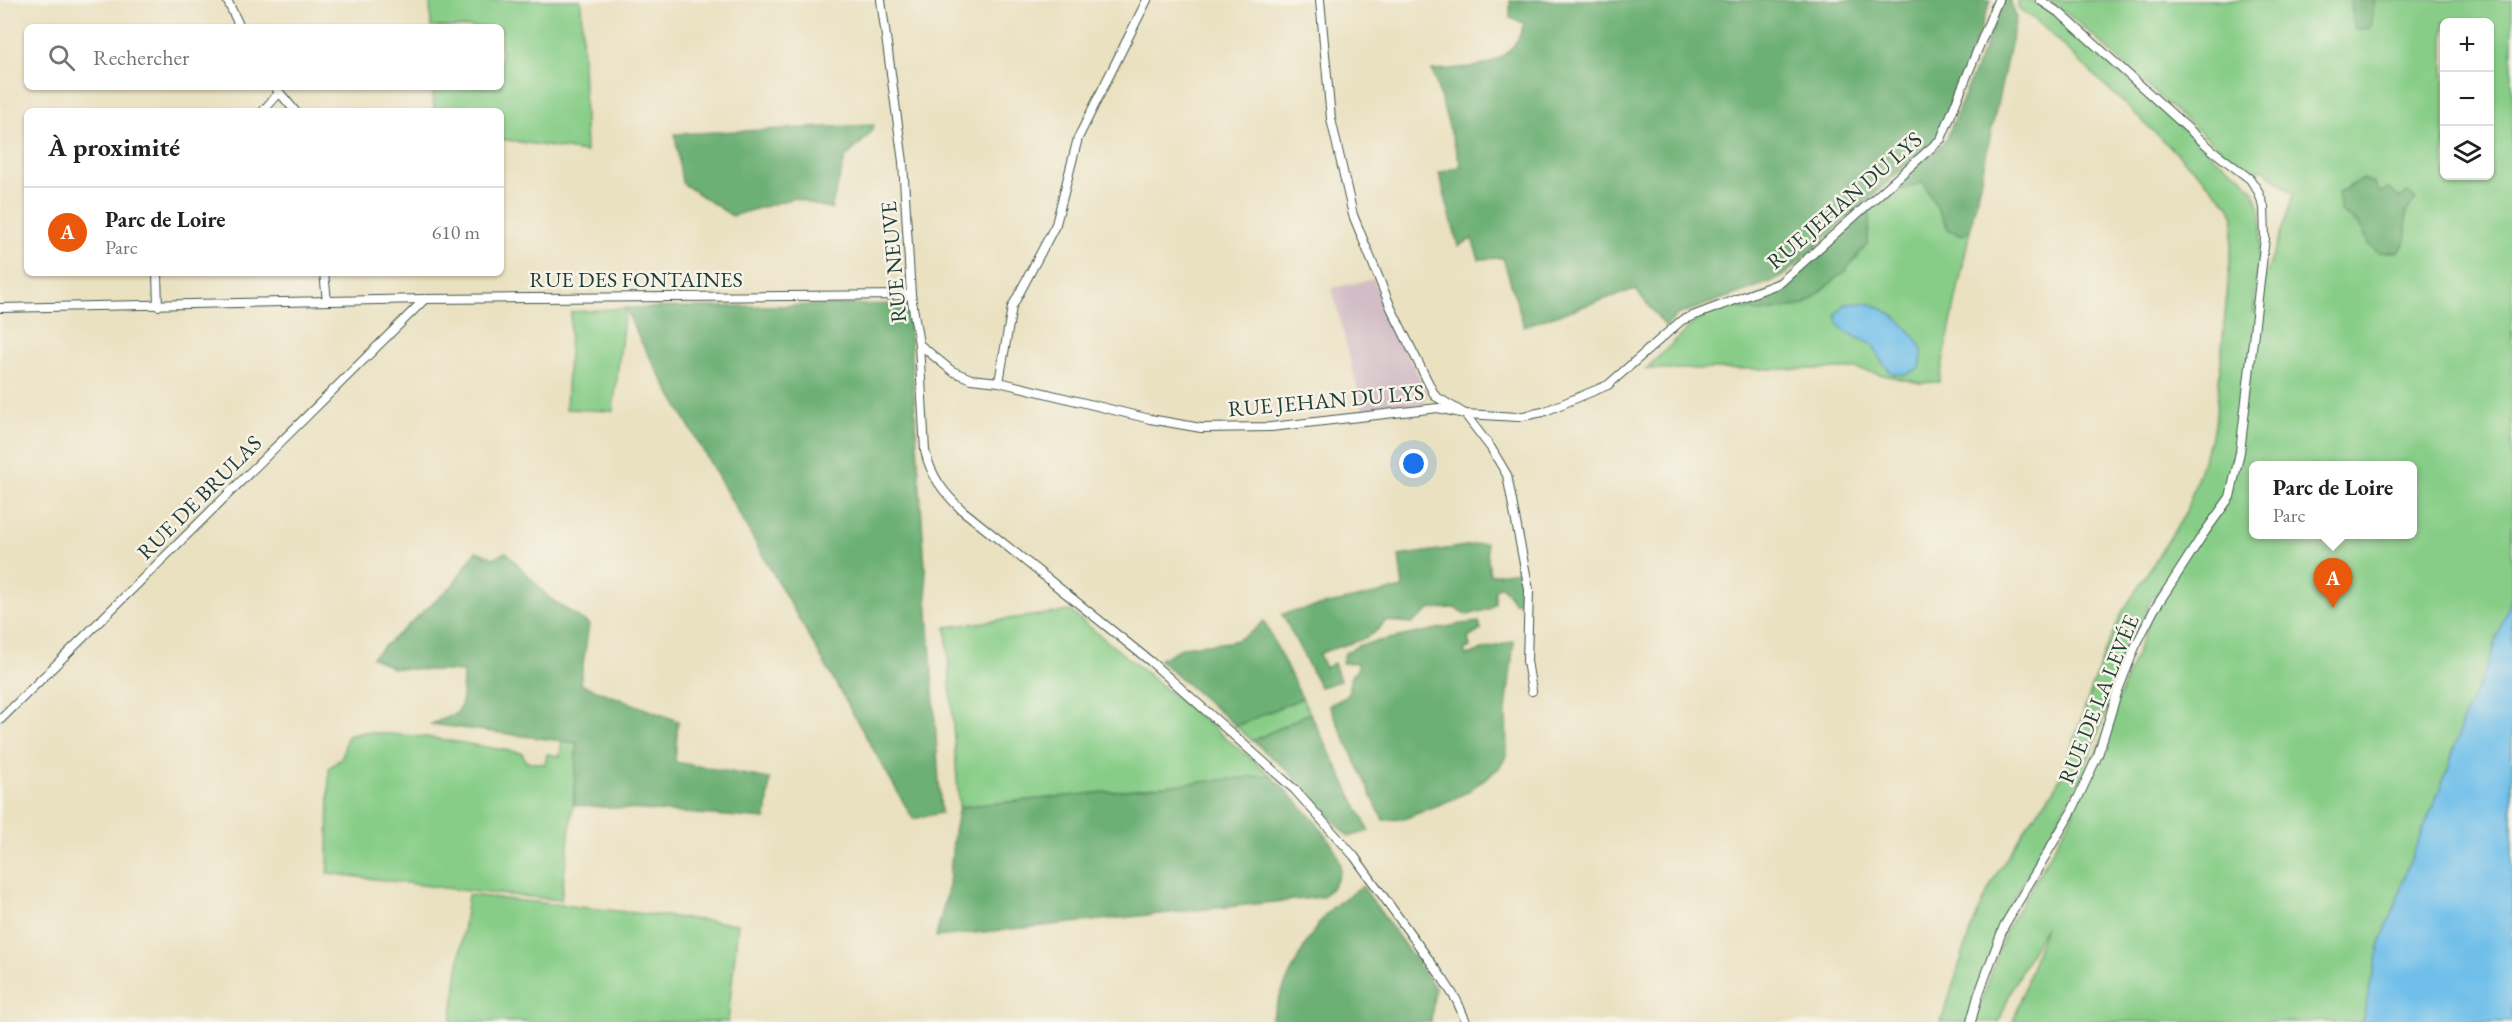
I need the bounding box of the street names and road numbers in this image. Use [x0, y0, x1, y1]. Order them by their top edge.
street label: RUE JEHAN DU LYS [1761, 125, 1928, 276]
street label: RUE NEUVE [874, 200, 913, 324]
street label: RUE DES FONTAINES [529, 265, 743, 294]
street label: RUE JEHAN DU LYS [1227, 377, 1425, 424]
street label: RUE DE BRULAS [131, 429, 268, 566]
street label: RUE DE LA LEVÉE [2051, 611, 2146, 788]

